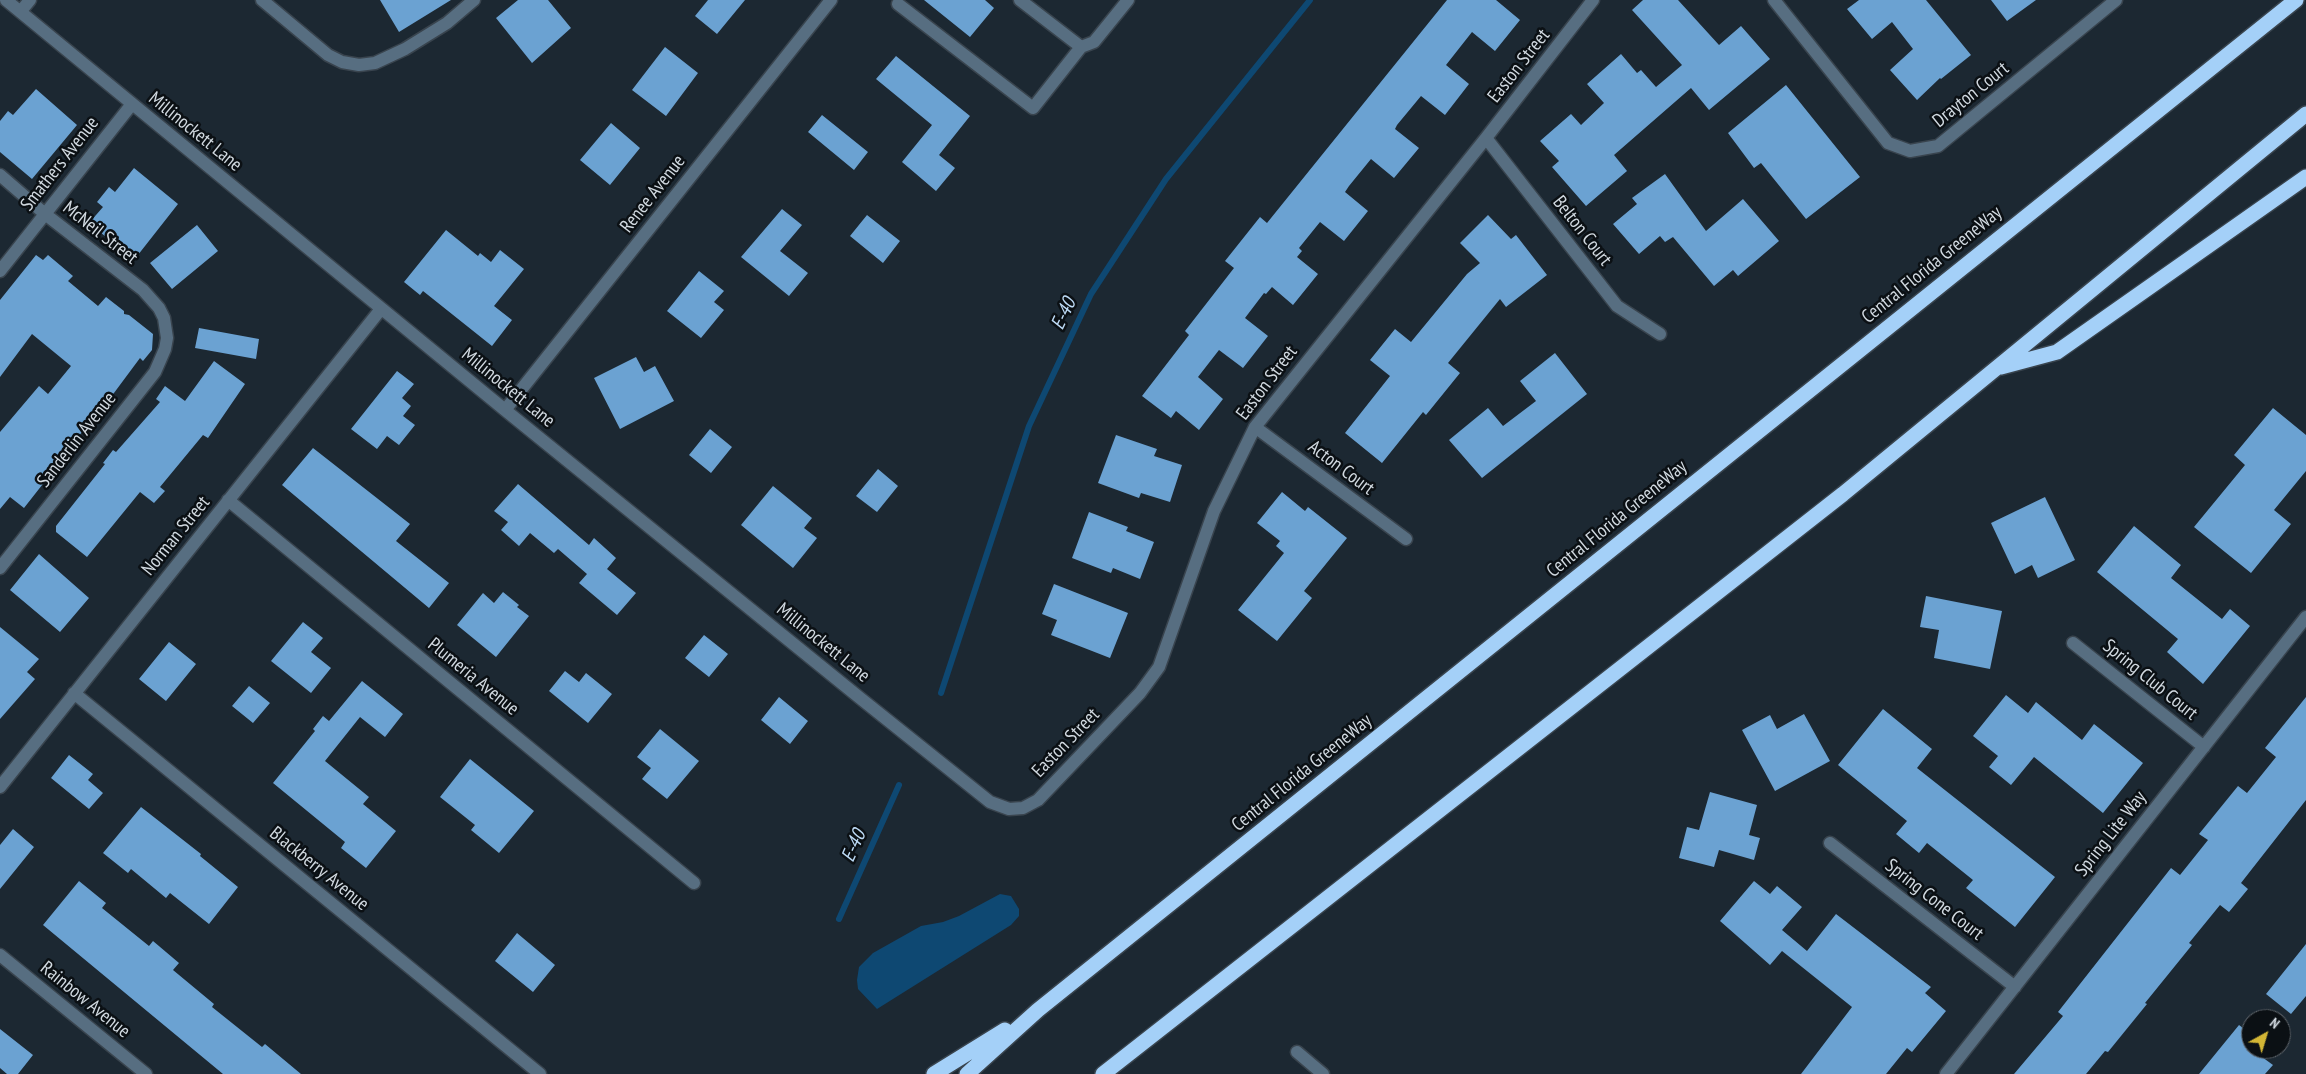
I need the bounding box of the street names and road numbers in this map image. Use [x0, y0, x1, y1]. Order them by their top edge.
street label: Easton Street [1483, 25, 1555, 107]
street label: Drayton Court [1928, 57, 2014, 133]
street label: Millinockett Lane [144, 87, 246, 177]
street label: Smathers Avenue [16, 112, 104, 216]
street label: Renee Avenue [616, 151, 690, 237]
street label: Belton Court [1548, 192, 1616, 270]
street label: McNeil Street [58, 197, 142, 269]
street label: Central Florida GreeneWay [1857, 201, 2007, 329]
street label: Easton Street [1232, 341, 1302, 425]
street label: Millinockett Lane [457, 343, 559, 433]
street label: Sanderlin Avenue [33, 388, 121, 492]
street label: Acton Court [1304, 436, 1378, 500]
street label: Central Florida GreeneWay [1542, 455, 1692, 583]
street label: Norman Street [137, 492, 215, 580]
street label: Millinockett Lane [772, 598, 874, 688]
street label: Plumeria Avenue [423, 633, 523, 721]
street label: Spring Club Court [2098, 635, 2202, 725]
street label: Easton Street [1028, 704, 1104, 782]
street label: Central Florida GreeneWay [1227, 709, 1377, 837]
street label: Spring Lite Way [2071, 787, 2151, 881]
street label: Blackberry Avenue [265, 822, 373, 916]
street label: Spring Cone Court [1880, 855, 1988, 945]
street label: Rainbow Avenue [36, 957, 134, 1043]

